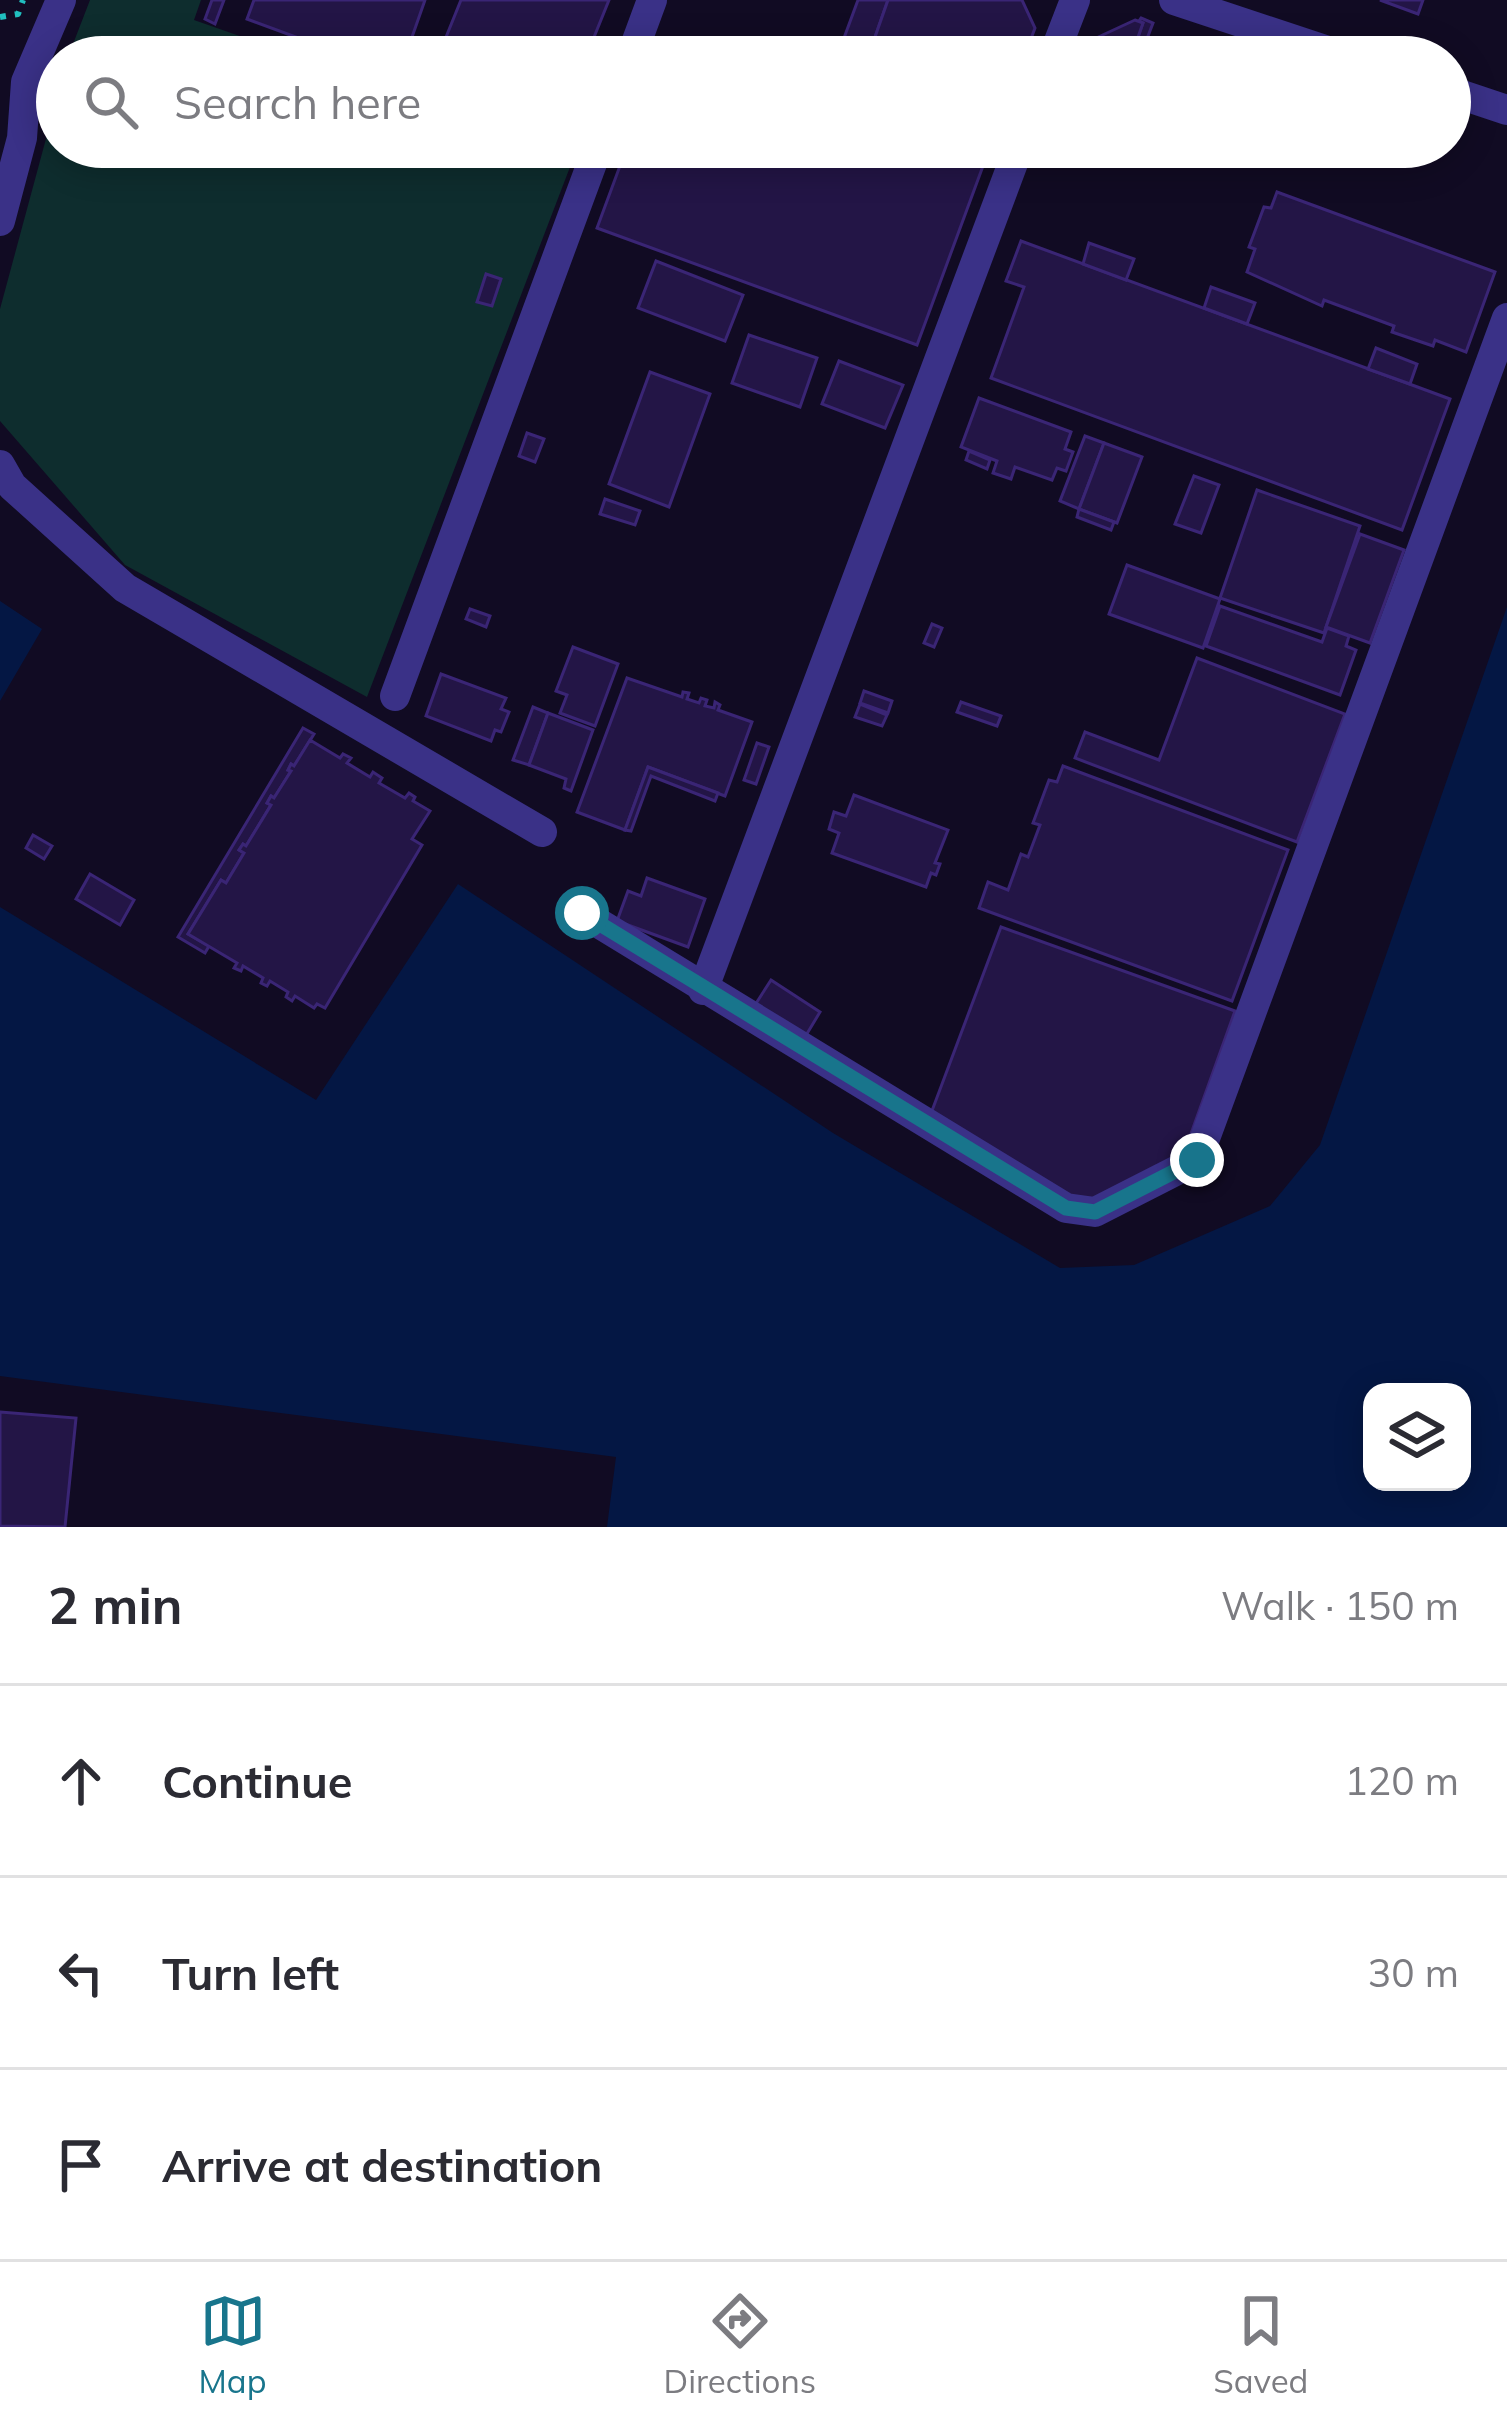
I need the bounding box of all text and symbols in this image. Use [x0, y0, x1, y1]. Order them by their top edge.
search box [36, 36, 1471, 168]
icon: search [78, 69, 144, 135]
text: Search here [174, 74, 421, 130]
route start [555, 886, 609, 940]
route end [1170, 1133, 1224, 1187]
map controls [1363, 1383, 1471, 1491]
button: layers [1363, 1383, 1471, 1491]
text: 2 min [48, 1573, 183, 1637]
text: Walk · 150 m [1221, 1581, 1459, 1630]
icon: ahead [48, 1748, 114, 1814]
text: Continue [162, 1753, 352, 1809]
text: 120 m [1344, 1756, 1459, 1805]
icon: left [48, 1940, 114, 2006]
text: Turn left [162, 1945, 339, 2001]
text: 30 m [1368, 1948, 1459, 1997]
icon: arrive [48, 2132, 114, 2198]
text: Arrive at destination [162, 2137, 602, 2193]
tab: Map [199, 2288, 266, 2401]
tab: Directions [664, 2288, 816, 2401]
tab: Saved [1213, 2288, 1308, 2401]

